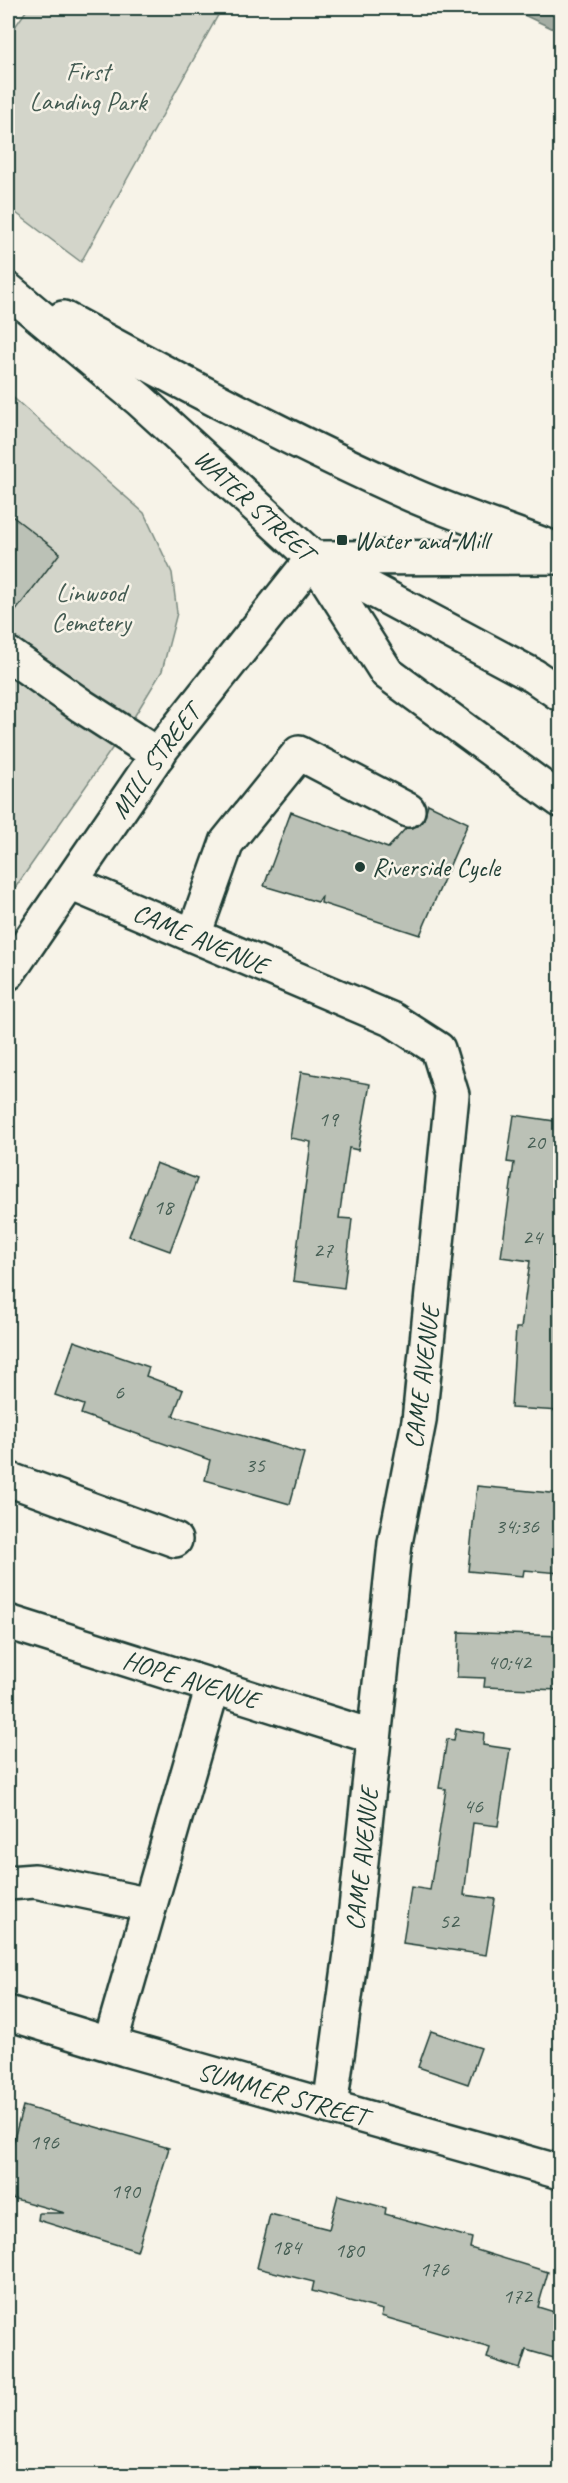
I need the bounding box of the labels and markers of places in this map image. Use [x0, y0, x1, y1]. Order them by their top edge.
place label: Water and Mill [354, 524, 493, 557]
marker: Water and Mill [335, 533, 349, 547]
place label: Riverside Cycle [372, 851, 501, 884]
marker: Riverside Cycle [353, 860, 367, 874]

